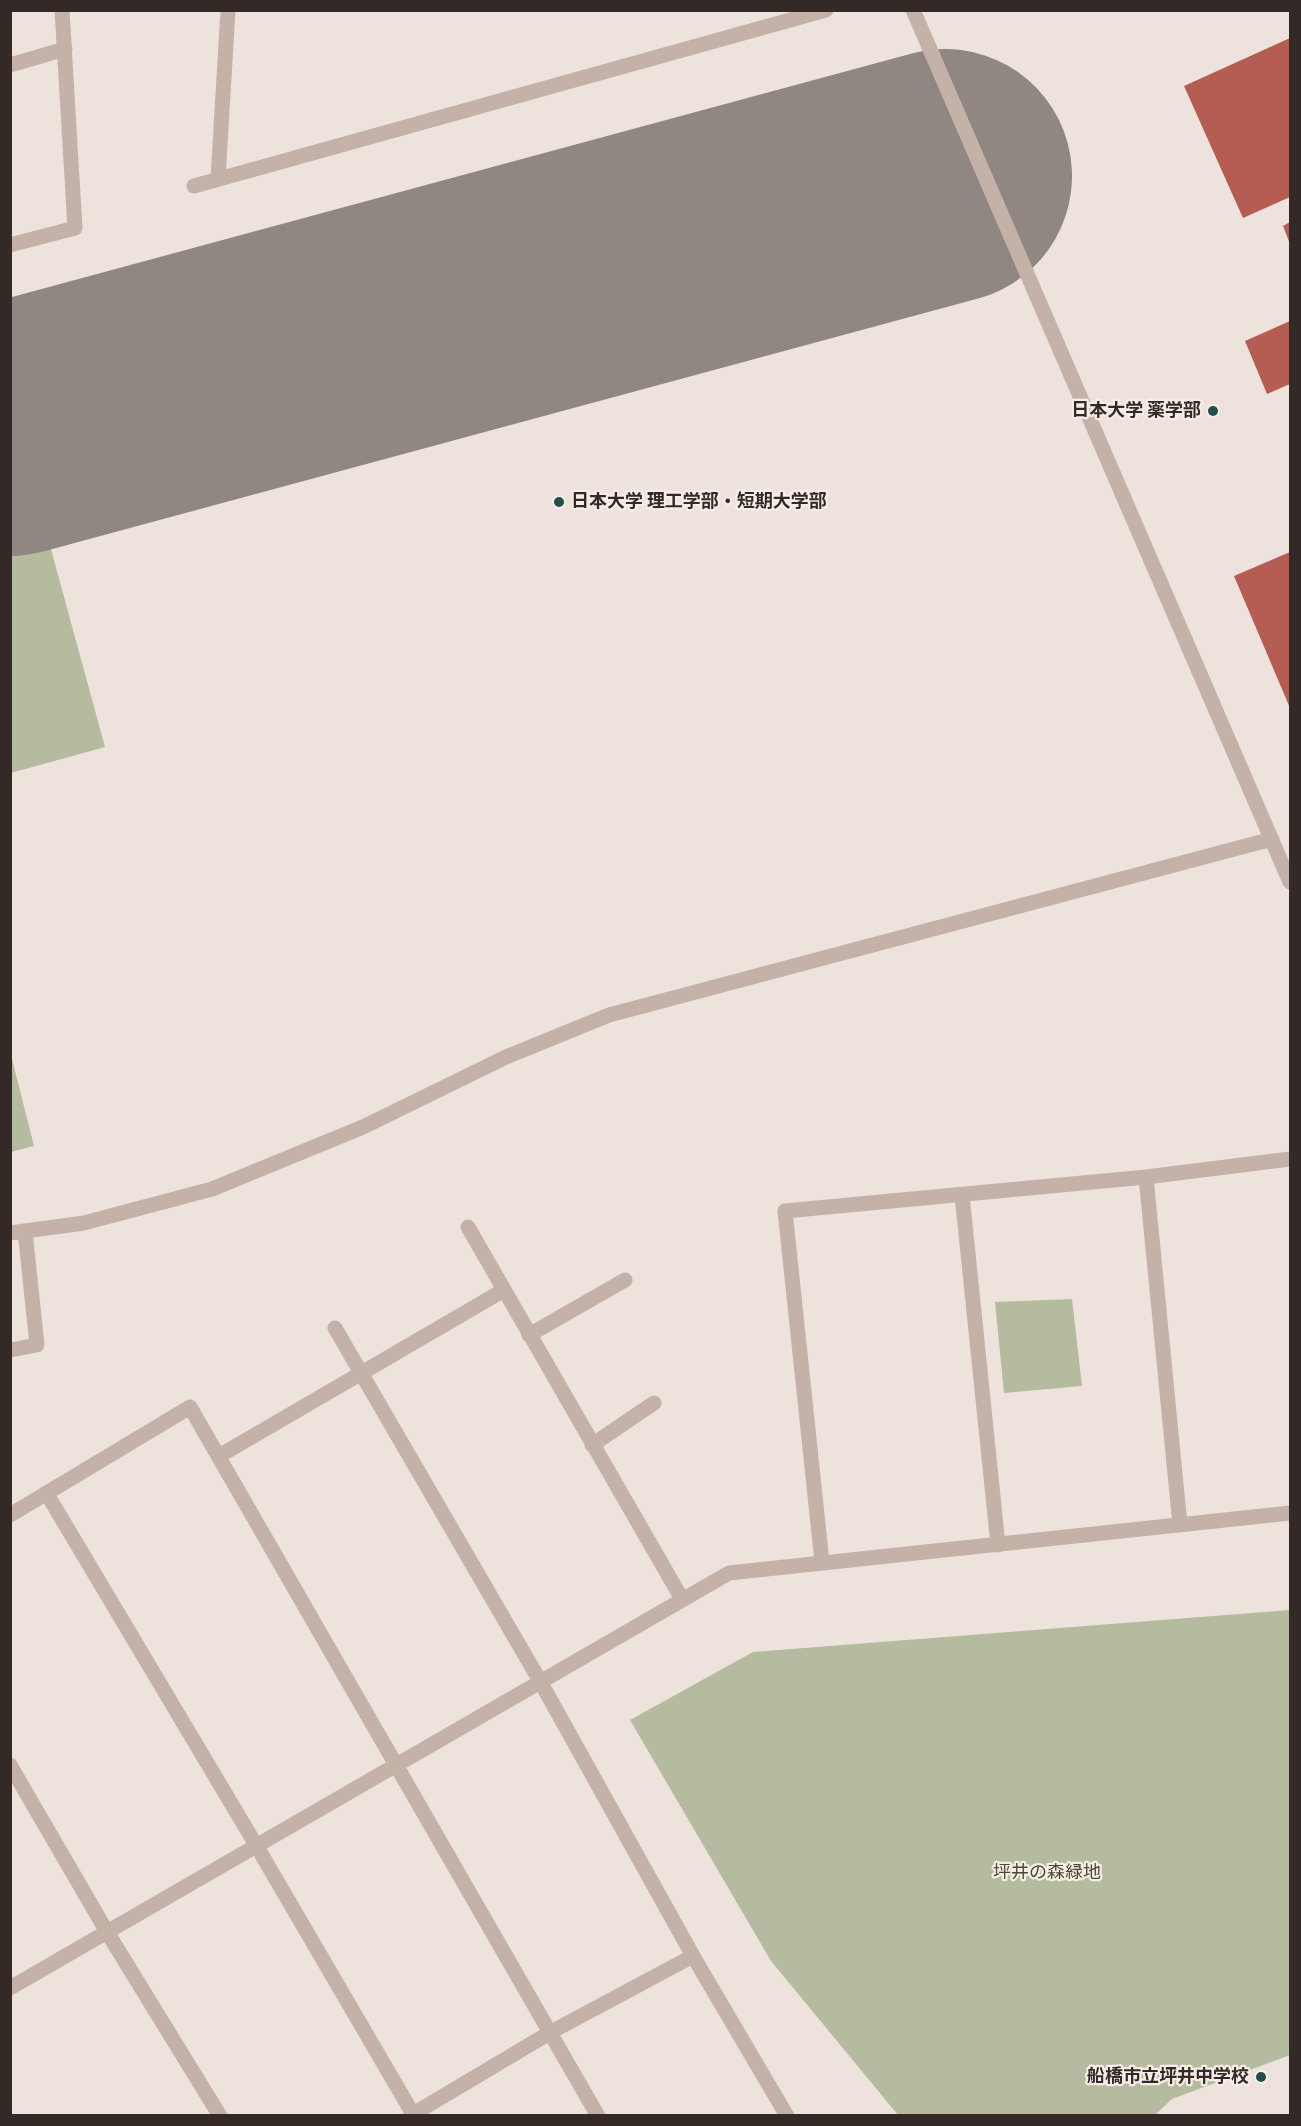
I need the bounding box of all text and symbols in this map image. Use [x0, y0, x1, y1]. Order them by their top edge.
place label: 日本大学 薬学部 [1071, 400, 1201, 422]
marker: 日本大学 薬学部 [1206, 404, 1220, 418]
place label: 日本大学 理工学部・短期大学部 [571, 491, 827, 513]
marker: 日本大学 理工学部・短期大学部 [552, 495, 566, 509]
park label: 坪井の森緑地 [993, 1862, 1101, 1884]
place label: 船橋市立坪井中学校 [1087, 2066, 1249, 2088]
marker: 船橋市立坪井中学校 [1254, 2070, 1268, 2084]

